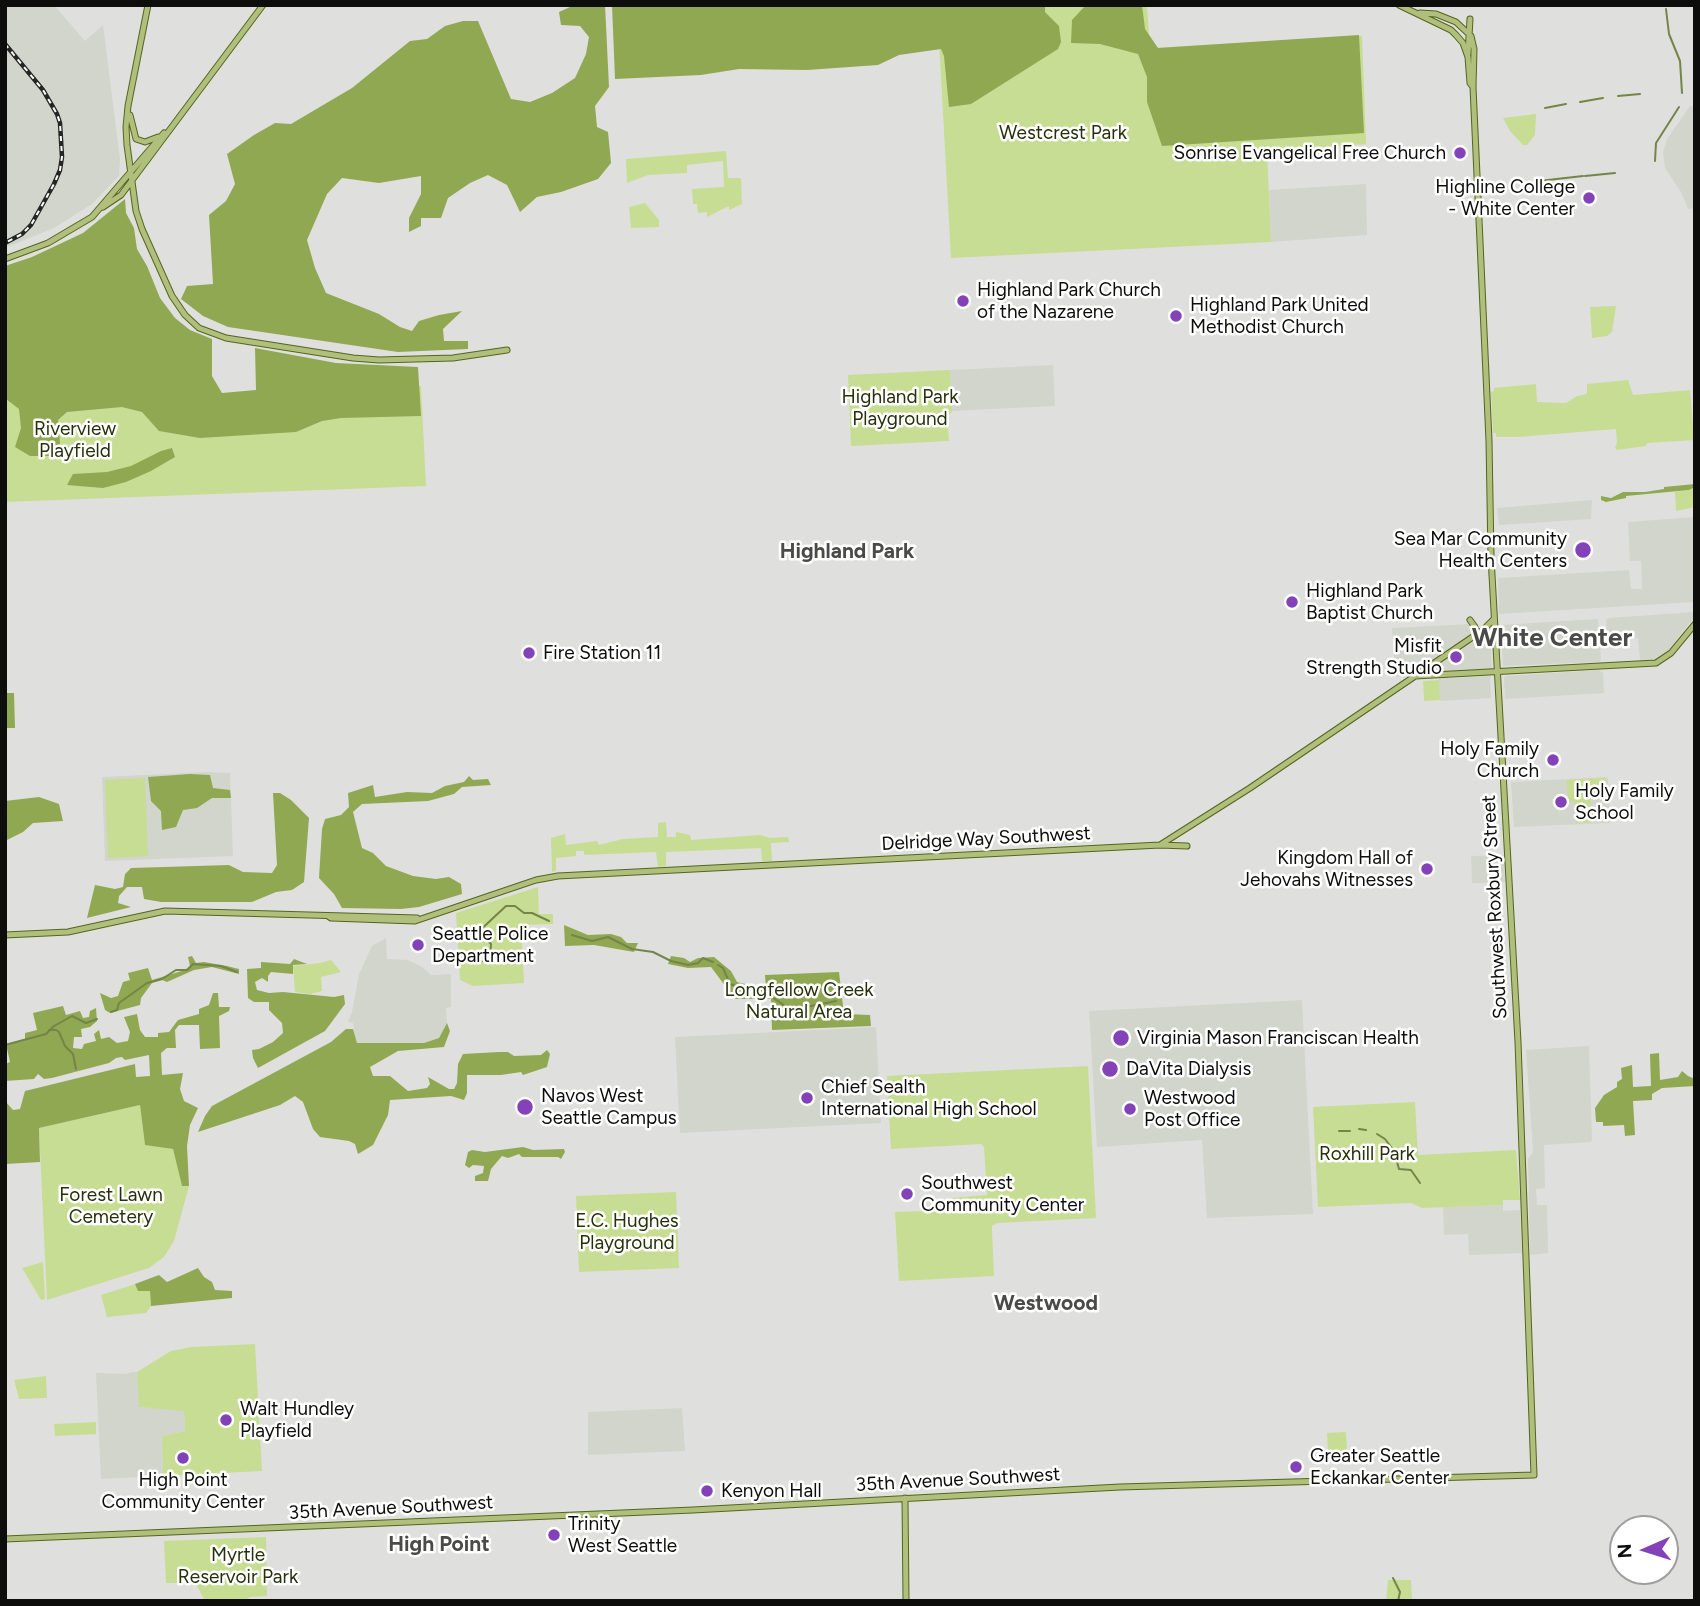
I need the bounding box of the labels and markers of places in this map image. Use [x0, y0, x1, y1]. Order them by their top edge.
place label: Sonrise Evangelical Free Church [1174, 142, 1446, 164]
marker: Sonrise Evangelical Free Church [1452, 145, 1468, 161]
place label: Highline College - White Center [1435, 176, 1575, 220]
marker: Highline College - White Center [1581, 190, 1597, 206]
place label: Highland Park Church of the Nazarene [977, 279, 1161, 323]
marker: Highland Park Church of the Nazarene [955, 293, 971, 309]
place label: Highland Park United Methodist Church [1190, 294, 1369, 338]
marker: Highland Park United Methodist Church [1168, 308, 1184, 324]
place label: Sea Mar Community Health Centers [1394, 528, 1567, 572]
marker: Sea Mar Community Health Centers [1573, 540, 1593, 560]
place label: Highland Park Baptist Church [1306, 580, 1433, 624]
marker: Highland Park Baptist Church [1284, 594, 1300, 610]
place label: Misfit Strength Studio [1306, 635, 1442, 679]
place label: Fire Station 11 [543, 642, 661, 664]
marker: Fire Station 11 [521, 645, 537, 661]
marker: Misfit Strength Studio [1448, 649, 1464, 665]
place label: Holy Family Church [1440, 738, 1539, 782]
marker: Holy Family Church [1545, 752, 1561, 768]
place label: Holy Family School [1575, 780, 1674, 824]
marker: Holy Family School [1553, 794, 1569, 810]
place label: Kingdom Hall of Jehovahs Witnesses [1240, 847, 1413, 891]
marker: Kingdom Hall of Jehovahs Witnesses [1419, 861, 1435, 877]
place label: Seattle Police Department [432, 923, 548, 967]
marker: Seattle Police Department [410, 937, 426, 953]
place label: Virginia Mason Franciscan Health [1137, 1027, 1419, 1049]
marker: Virginia Mason Franciscan Health [1111, 1028, 1131, 1048]
place label: DaVita Dialysis [1126, 1058, 1251, 1080]
marker: DaVita Dialysis [1100, 1059, 1120, 1079]
place label: Chief Sealth International High School [821, 1076, 1037, 1120]
place label: Navos West Seattle Campus [541, 1085, 677, 1129]
place label: Westwood Post Office [1144, 1087, 1240, 1131]
marker: Chief Sealth International High School [799, 1090, 815, 1106]
marker: Navos West Seattle Campus [515, 1097, 535, 1117]
marker: Westwood Post Office [1122, 1101, 1138, 1117]
place label: Southwest Community Center [921, 1172, 1084, 1216]
marker: Southwest Community Center [899, 1186, 915, 1202]
place label: Walt Hundley Playfield [240, 1398, 354, 1442]
marker: Walt Hundley Playfield [218, 1412, 234, 1428]
place label: Greater Seattle Eckankar Center [1310, 1445, 1449, 1489]
marker: High Point Community Center [175, 1450, 191, 1466]
marker: Greater Seattle Eckankar Center [1288, 1459, 1304, 1475]
place label: High Point Community Center [101, 1469, 265, 1513]
place label: Kenyon Hall [721, 1480, 822, 1502]
marker: Kenyon Hall [699, 1483, 715, 1499]
place label: Trinity West Seattle [568, 1513, 677, 1557]
marker: Trinity West Seattle [546, 1527, 562, 1543]

